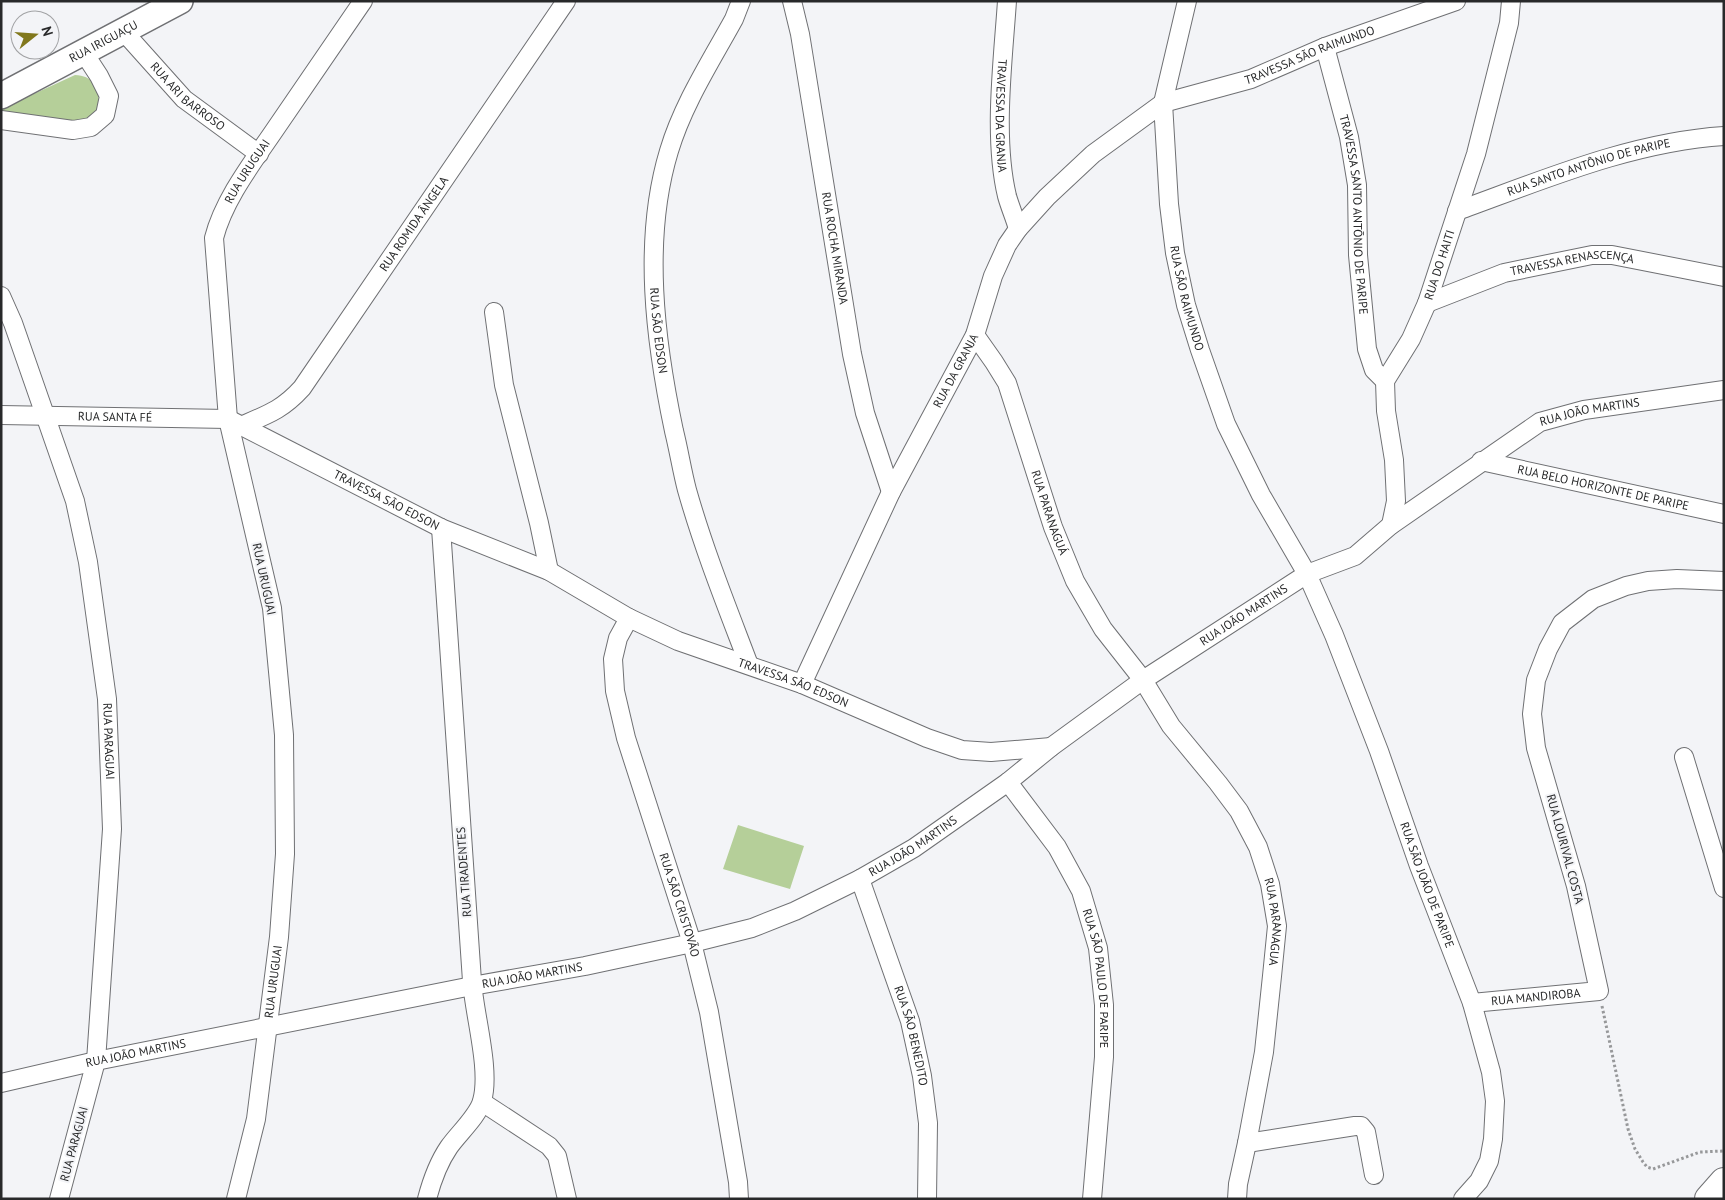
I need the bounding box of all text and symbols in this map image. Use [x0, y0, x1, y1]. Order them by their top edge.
north arrow [10, 10, 60, 60]
street label: RUA IRIGUAÇU [66, 17, 140, 65]
street label: TRAVESSA SÃO RAIMUNDO [1243, 22, 1377, 87]
text: N [37, 24, 57, 38]
street label: RUA ARI BARROSO [148, 59, 228, 134]
street label: TRAVESSA DA GRANJA [993, 59, 1011, 173]
street label: TRAVESSA SANTO ANTŌNIO DE PARIPE [1336, 113, 1372, 315]
street label: RUA SANTO ANTÔNIO DE PARIPE [1505, 135, 1671, 199]
street label: RUA URUGUAI [221, 136, 273, 206]
street label: RUA ROMIDA ÂNGELA [376, 173, 451, 274]
street label: RUA ROCHA MIRANDA [819, 191, 852, 306]
street label: RUA DO HAITI [1421, 228, 1458, 302]
street label: RUA SÃO RAIMUNDO [1167, 245, 1208, 353]
street label: TRAVESSA RENASCENÇA [1509, 247, 1636, 279]
street label: RUA SÃO EDSON [647, 287, 671, 375]
street label: RUA DA GRANJA [929, 331, 981, 410]
street label: RUA JOÃO MARTINS [1538, 394, 1641, 429]
street label: RUA SANTA FÉ [78, 408, 152, 425]
street label: RUA BELO HORIZONTE DE PARIPE [1516, 461, 1690, 513]
street label: TRAVESSA SÃO EDSON [331, 466, 442, 533]
street label: RUA PARANAGUÁ [1028, 468, 1072, 557]
street label: RUA URUGUAI [250, 542, 279, 616]
street label: RUA JOÃO MARTINS [1197, 581, 1290, 648]
street label: TRAVESSA SÃO EDSON [736, 654, 851, 710]
street label: RUA PARAGUAI [100, 702, 118, 780]
street label: RUA LOURIVAL COSTA [1544, 792, 1587, 905]
street label: RUA JOÃO MARTINS [866, 812, 960, 879]
street label: RUA SÃO JOÃO DE PARIPE [1397, 820, 1458, 950]
street label: RUA TIRADENTES [453, 827, 474, 918]
street label: RUA SÃO CRISTOVÃO [656, 851, 703, 958]
street label: RUA PARANAGUA [1261, 876, 1285, 966]
street label: RUA SÃO PAULO DE PARIPE [1080, 907, 1112, 1048]
street label: RUA URUGUAI [261, 944, 285, 1019]
street label: RUA JOÃO MARTINS [481, 959, 584, 991]
street label: RUA SÃO BENEDITO [891, 983, 931, 1086]
street label: RUA MANDIROBA [1490, 985, 1581, 1008]
street label: RUA JOÃO MARTINS [84, 1035, 187, 1070]
street label: RUA PARAGUAI [56, 1105, 91, 1183]

